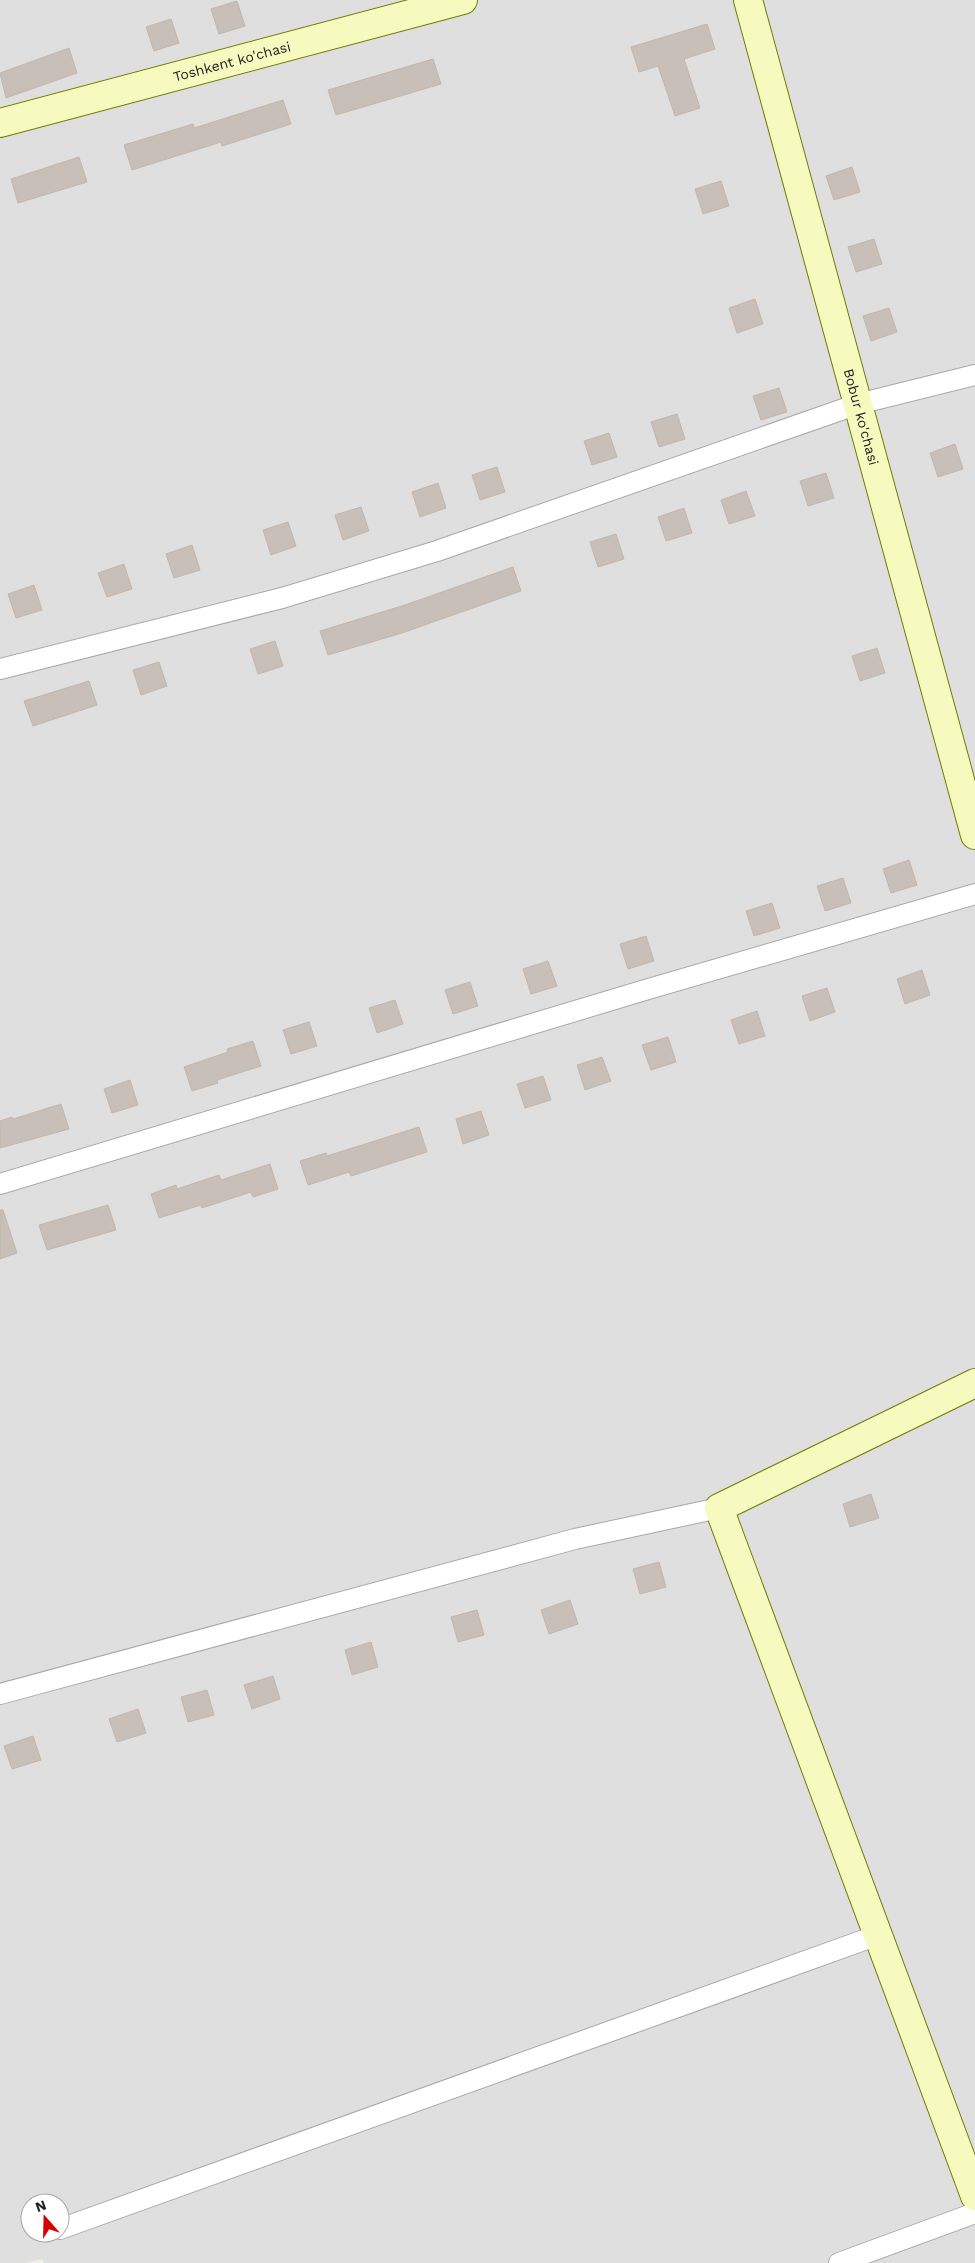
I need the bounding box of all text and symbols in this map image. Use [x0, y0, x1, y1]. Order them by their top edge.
street label: Toshkent ko'chasi [172, 38, 292, 85]
street label: Bobur ko'chasi [841, 367, 882, 467]
north arrow [20, 2193, 70, 2243]
text: N [33, 2196, 48, 2215]

